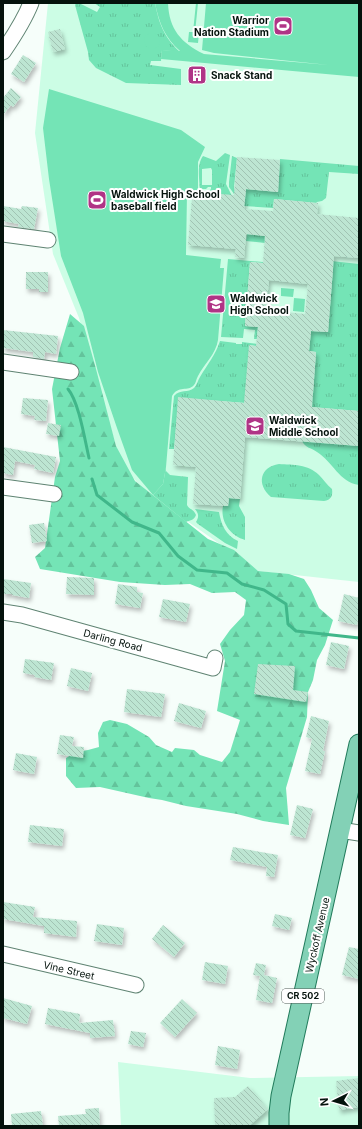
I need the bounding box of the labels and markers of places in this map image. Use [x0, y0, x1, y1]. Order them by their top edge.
place label: Warrior Nation Stadium [194, 14, 269, 38]
sports icon: Warrior Nation Stadium [272, 15, 294, 37]
building icon: Snack Stand [186, 64, 208, 86]
place label: Snack Stand [211, 69, 272, 81]
place label: Waldwick High School baseball field [111, 188, 220, 212]
sports icon: Waldwick High School baseball field [86, 189, 108, 211]
place label: Waldwick High School [230, 292, 289, 317]
school or university icon: Waldwick High School [205, 293, 227, 315]
place label: Waldwick Middle School [269, 414, 339, 438]
school or university icon: Waldwick Middle School [244, 415, 266, 437]

